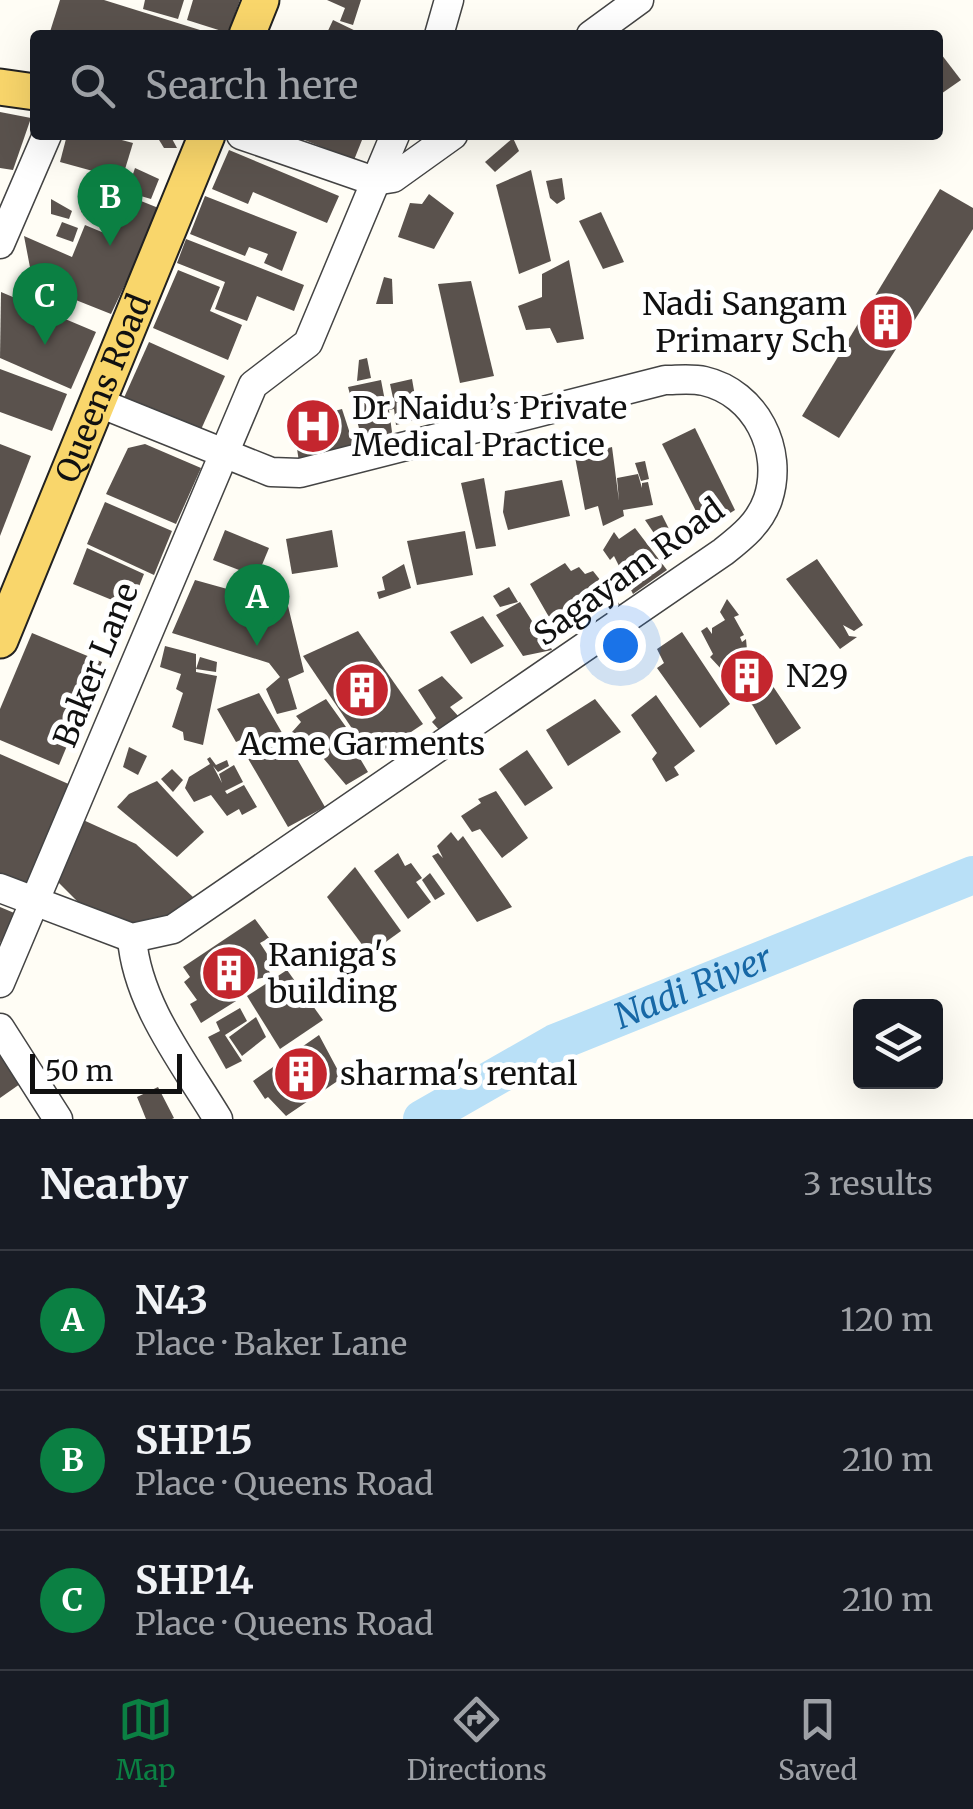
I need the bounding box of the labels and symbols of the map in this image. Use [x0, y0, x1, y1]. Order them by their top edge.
pin: B [78, 164, 142, 246]
pin: C [12, 262, 78, 345]
place label: Nadi Sangam Primary Sch [642, 284, 847, 361]
street label: Queens Road [47, 288, 160, 488]
building icon: Nadi Sangam Primary Sch [856, 292, 916, 352]
place label: Dr Naidu’s Private Medical Practice [352, 388, 627, 465]
hospital icon: Dr Naidu’s Private Medical Practice [283, 396, 343, 456]
street label: Sagayam Road [526, 490, 732, 654]
pin: A [224, 564, 290, 646]
street label: Baker Lane [45, 577, 147, 753]
your location [595, 620, 646, 671]
building icon: N29 [717, 646, 777, 706]
place label: N29 [786, 656, 848, 696]
building icon: Acme Garments [332, 660, 392, 720]
place label: Acme Garments [238, 724, 485, 764]
place label: Raniga's building [267, 935, 397, 1012]
water label: Nadi River [608, 936, 779, 1039]
building icon: Raniga's building [199, 943, 259, 1003]
building icon: sharma's rental [271, 1044, 331, 1104]
scale bar [30, 1049, 182, 1094]
place label: sharma's rental [340, 1054, 577, 1094]

